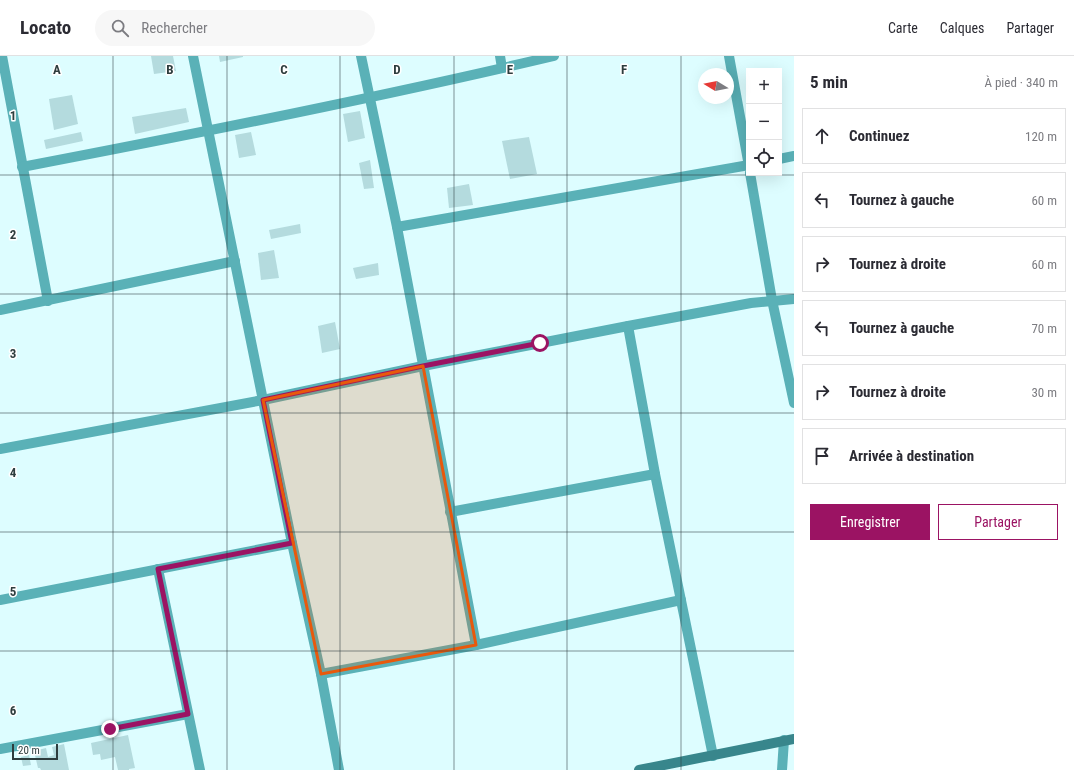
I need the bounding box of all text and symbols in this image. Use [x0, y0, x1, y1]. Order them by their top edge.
search box [95, 10, 375, 46]
text: Locato [20, 16, 71, 39]
icon: search [109, 17, 131, 39]
text: Rechercher [141, 19, 208, 37]
text: Carte [888, 20, 918, 36]
text: Calques [940, 20, 984, 36]
text: Partager [1006, 20, 1054, 36]
text: A [53, 62, 61, 77]
text: B [166, 62, 174, 77]
text: C [280, 62, 288, 77]
text: D [393, 62, 401, 77]
text: E [507, 62, 514, 77]
text: F [621, 62, 627, 77]
north arrow [698, 68, 734, 104]
map controls [746, 68, 782, 176]
button: + [746, 68, 782, 104]
text: 5 min [810, 72, 848, 92]
text: À pied · 340 m [984, 75, 1058, 90]
button: − [746, 104, 782, 140]
text: 1 [10, 108, 16, 123]
icon: ahead [811, 125, 833, 147]
text: Continuez [849, 127, 910, 145]
text: 120 m [1025, 129, 1057, 144]
button: locate [746, 140, 782, 176]
icon: left [811, 189, 833, 211]
text: Tournez à gauche [849, 191, 954, 209]
text: 60 m [1031, 193, 1057, 208]
text: 2 [10, 227, 17, 242]
icon: right [811, 253, 833, 275]
text: Tournez à droite [849, 255, 946, 273]
text: 60 m [1031, 257, 1057, 272]
icon: left [811, 317, 833, 339]
text: Tournez à gauche [849, 319, 954, 337]
text: 70 m [1031, 321, 1057, 336]
route start [531, 334, 549, 352]
text: 3 [10, 346, 16, 361]
icon: right [811, 381, 833, 403]
text: Tournez à droite [849, 383, 946, 401]
text: 30 m [1031, 385, 1057, 400]
icon: arrive [811, 445, 833, 467]
text: Arrivée à destination [849, 447, 974, 465]
text: 4 [10, 465, 17, 480]
button: Enregistrer [810, 504, 930, 540]
button: Partager [938, 504, 1058, 540]
text: 5 [10, 584, 17, 599]
text: 6 [10, 703, 17, 718]
route end [101, 720, 119, 738]
scale bar [12, 742, 58, 761]
text: 20 m [18, 744, 40, 757]

